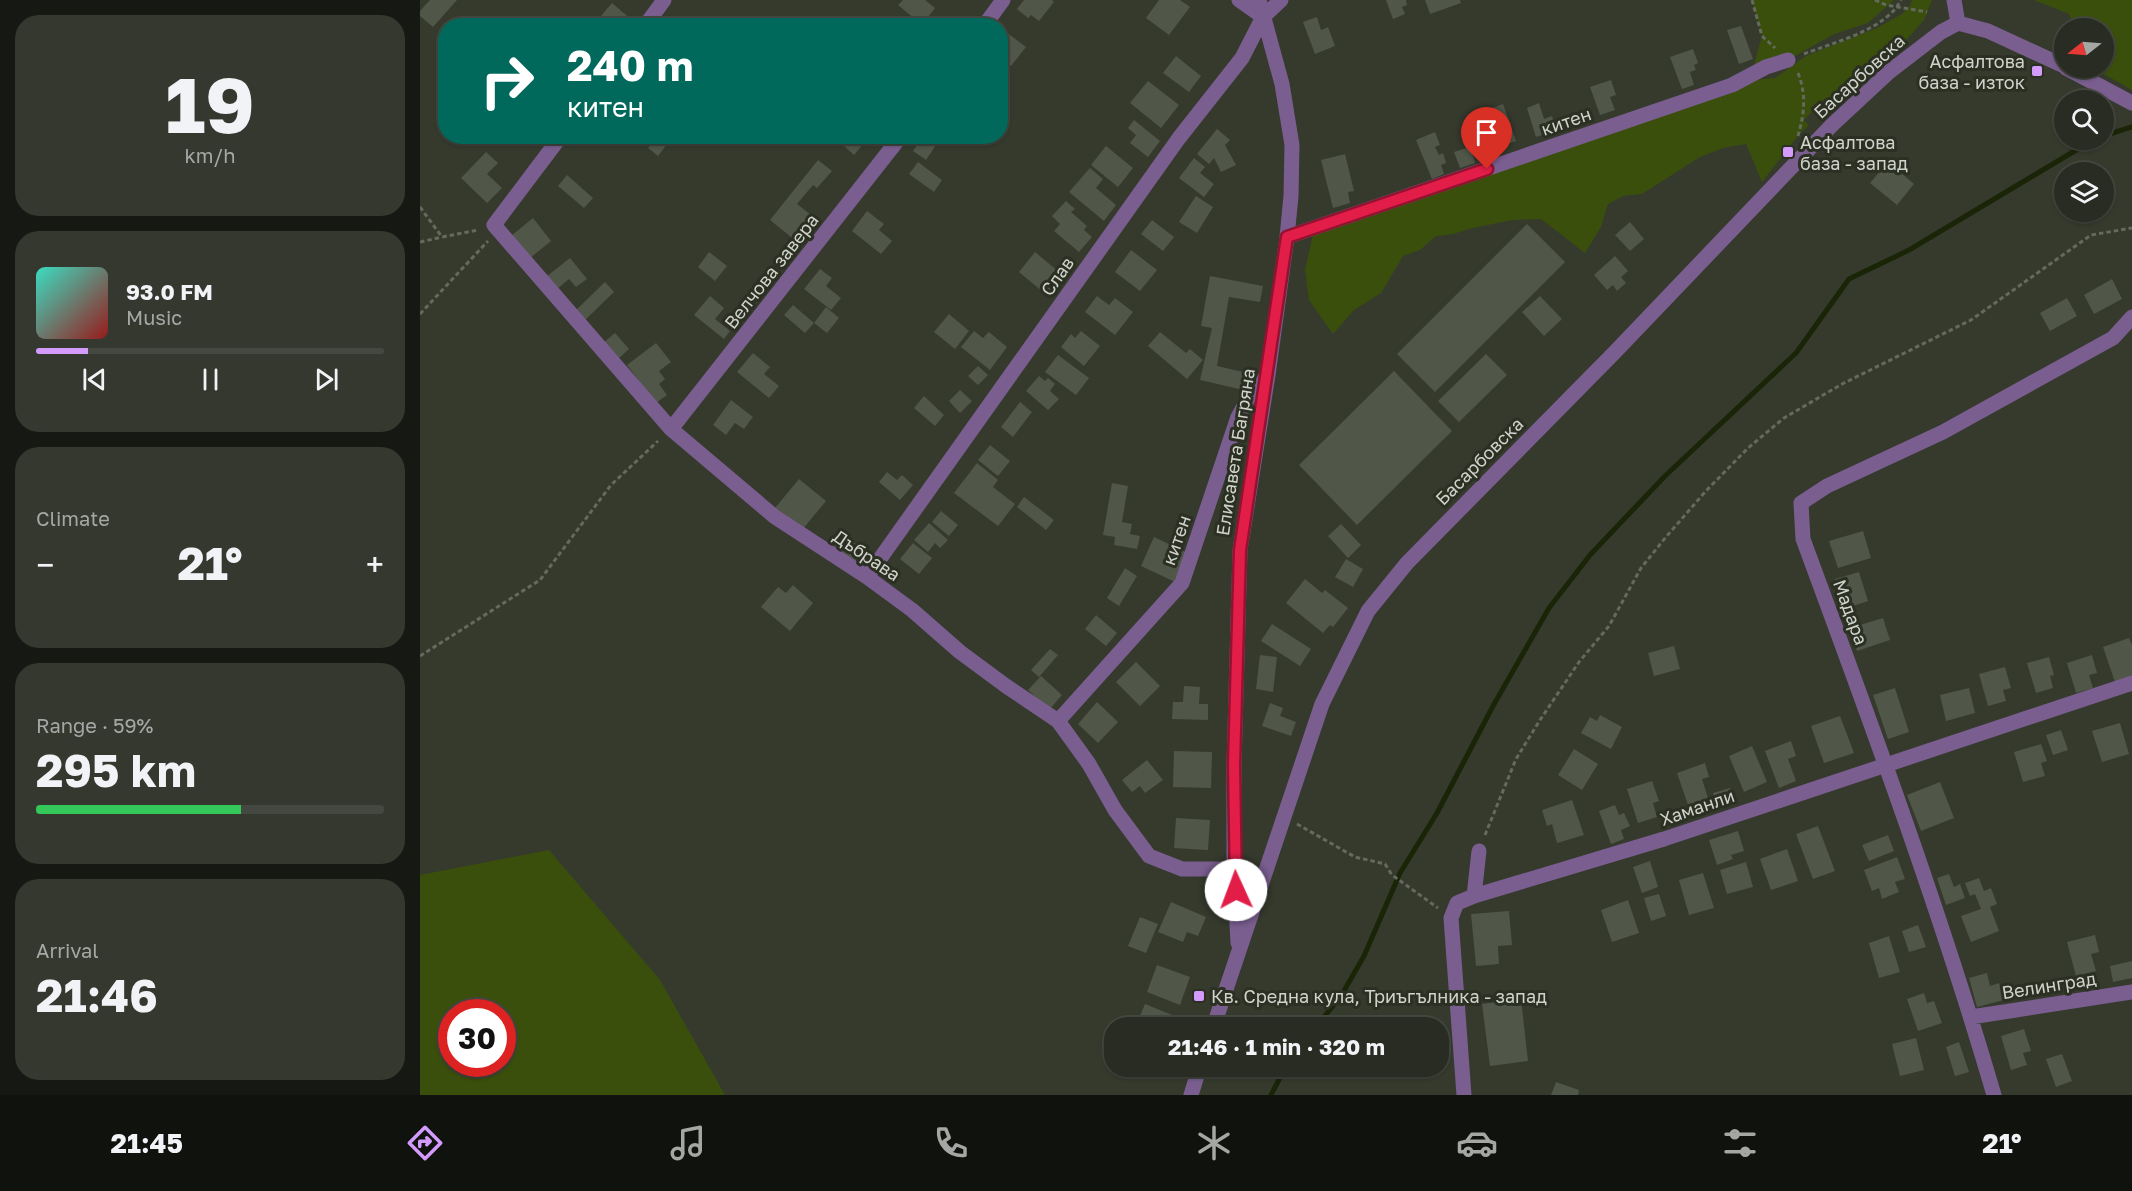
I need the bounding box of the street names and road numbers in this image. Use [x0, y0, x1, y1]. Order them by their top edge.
street label: Басарбовска [1809, 29, 1909, 123]
street label: китен [1538, 102, 1594, 140]
street label: Велчова завера [719, 209, 823, 333]
street label: Слав [1036, 252, 1078, 300]
street label: Елисавета Багряна [1211, 367, 1259, 537]
street label: Басарбовска [1431, 413, 1527, 509]
street label: китен [1157, 512, 1195, 568]
street label: Дъбрава [829, 525, 905, 585]
street label: Мадара [1829, 576, 1873, 648]
street label: Хаманли [1657, 784, 1737, 830]
street label: Велинград [2000, 967, 2098, 1003]

